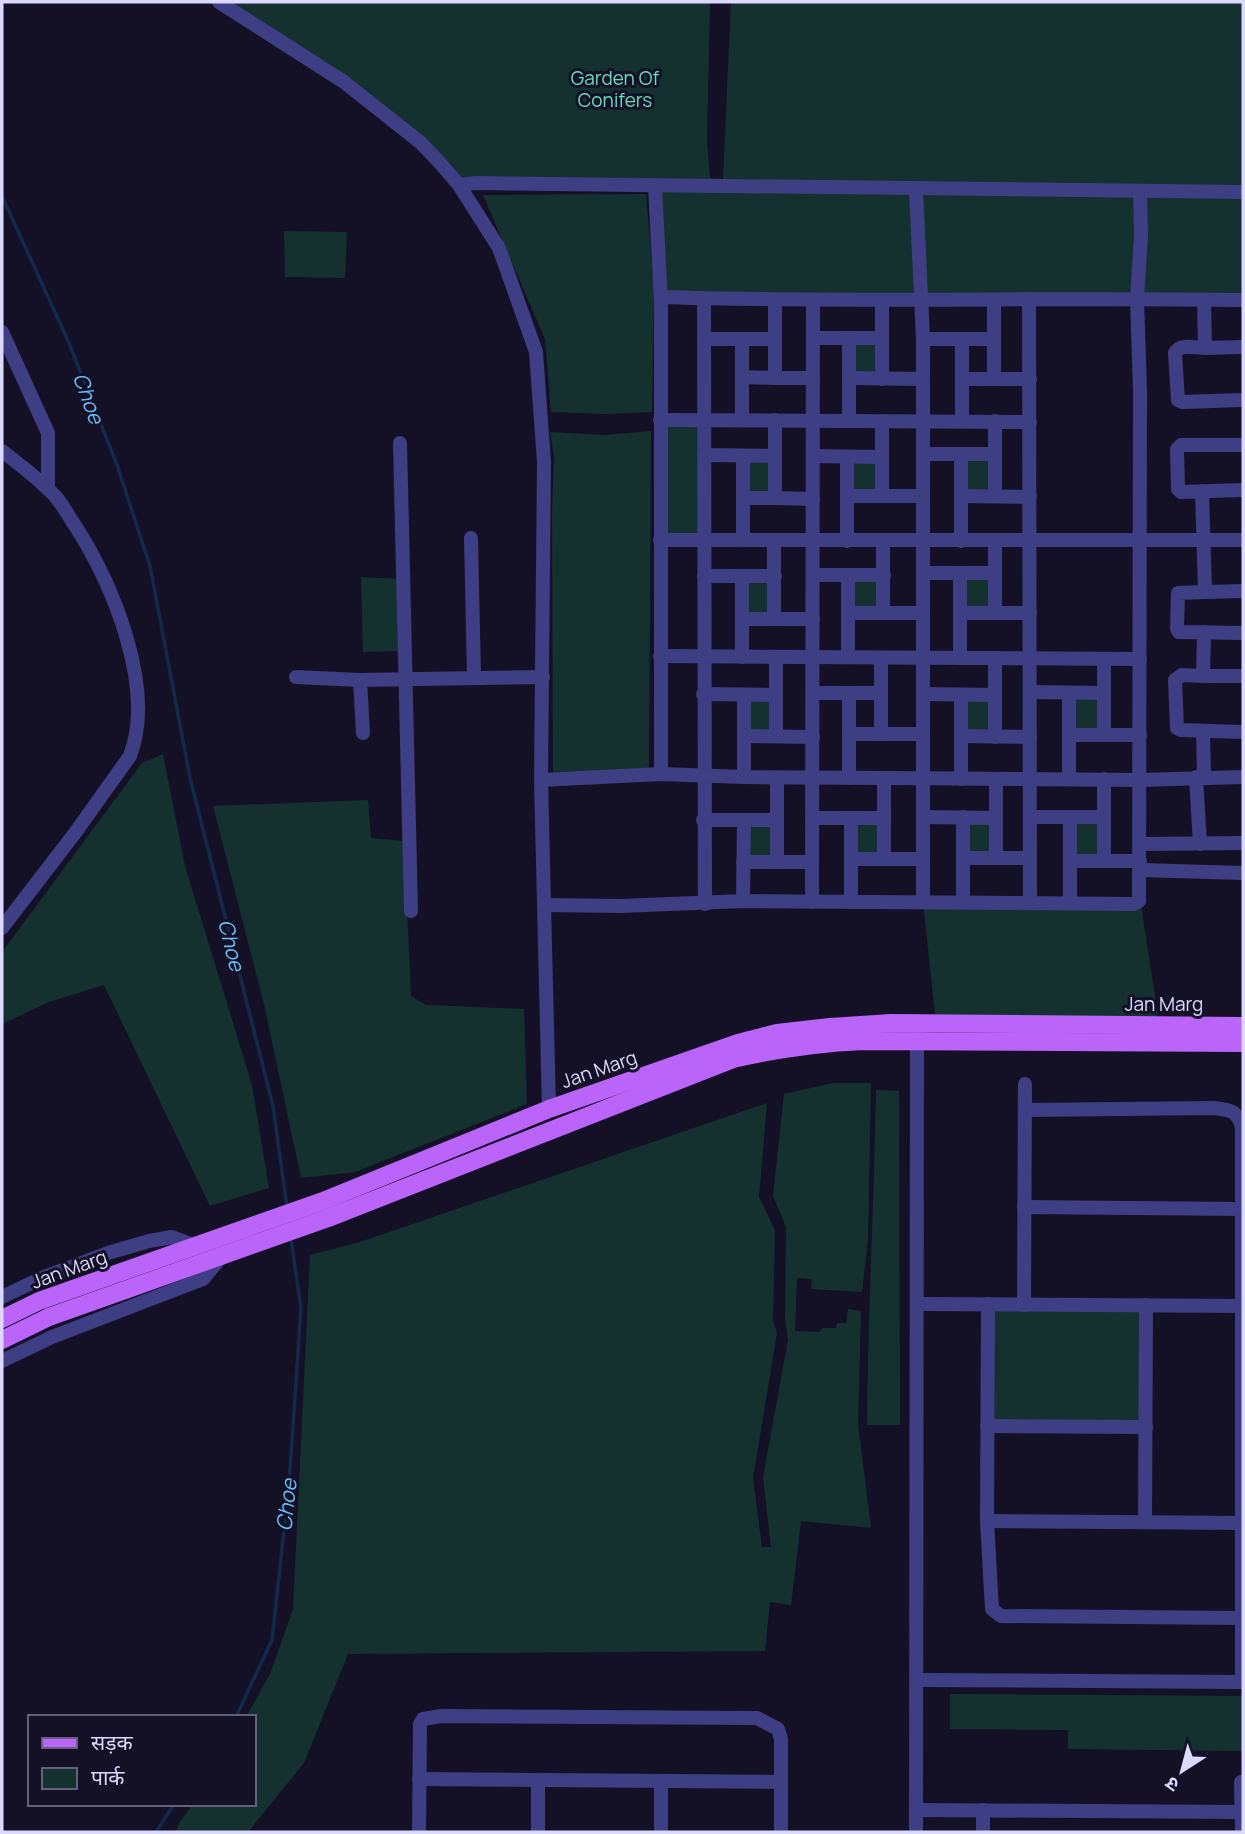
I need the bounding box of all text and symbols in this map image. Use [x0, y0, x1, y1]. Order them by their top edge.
park label: Garden Of Conifers [571, 65, 659, 113]
water label: Choe [67, 369, 112, 429]
water label: Choe [212, 916, 252, 975]
street label: Jan Marg [1125, 991, 1203, 1017]
street label: Jan Marg [558, 1044, 640, 1094]
street label: Jan Marg [28, 1243, 110, 1295]
water label: Choe [269, 1476, 303, 1532]
legend [28, 1715, 256, 1806]
text: सड़क [91, 1728, 133, 1756]
north arrow [1147, 1736, 1217, 1806]
text: पार्क [91, 1763, 125, 1791]
text: उ [1159, 1770, 1184, 1799]

